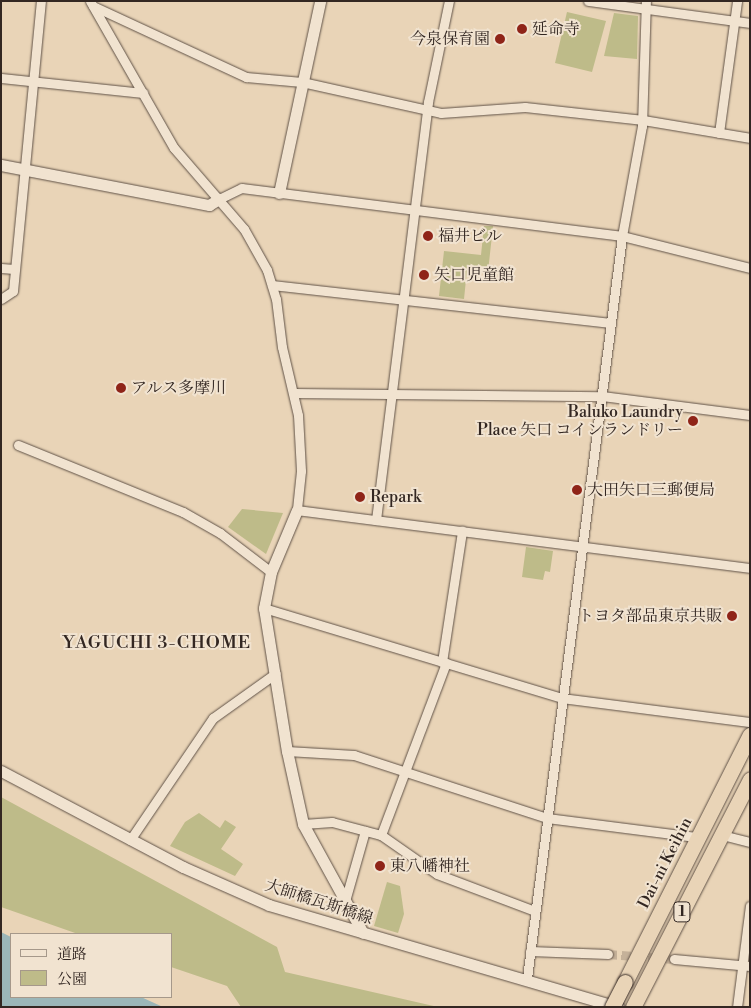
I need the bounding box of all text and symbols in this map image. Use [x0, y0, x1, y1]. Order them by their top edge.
place label: 延命寺 [532, 19, 580, 39]
marker: 延命寺 [516, 23, 528, 35]
place label: 今泉保育園 [410, 29, 490, 49]
marker: 今泉保育園 [494, 33, 506, 45]
place label: 福井ビル [438, 226, 502, 246]
marker: 福井ビル [422, 230, 434, 242]
place label: 矢口児童館 [434, 265, 514, 285]
marker: 矢口児童館 [418, 269, 430, 281]
place label: アルス多摩川 [131, 378, 227, 398]
marker: アルス多摩川 [115, 382, 127, 394]
place label: Baluko Laundry Place 矢口 コインランドリー [476, 402, 683, 440]
marker: Baluko Laundry Place 矢口 コインランドリー [687, 415, 699, 427]
place label: 大田矢口三郵便局 [587, 480, 715, 500]
marker: 大田矢口三郵便局 [571, 484, 583, 496]
place label: Repark [370, 487, 421, 507]
marker: Repark [354, 491, 366, 503]
place label: トヨタ部品東京共販 [578, 606, 722, 626]
marker: トヨタ部品東京共販 [726, 610, 738, 622]
district label: YAGUCHI 3-CHOME [61, 632, 253, 654]
street label: Dai-ni Keihin [634, 814, 696, 912]
place label: 東八幡神社 [390, 856, 470, 876]
marker: 東八幡神社 [374, 860, 386, 872]
street label: 大師橋瓦斯橋線 [263, 876, 375, 928]
road number: 1 [673, 900, 691, 924]
legend [10, 933, 172, 998]
text: 道路 [57, 945, 87, 964]
text: 公園 [57, 970, 87, 989]

